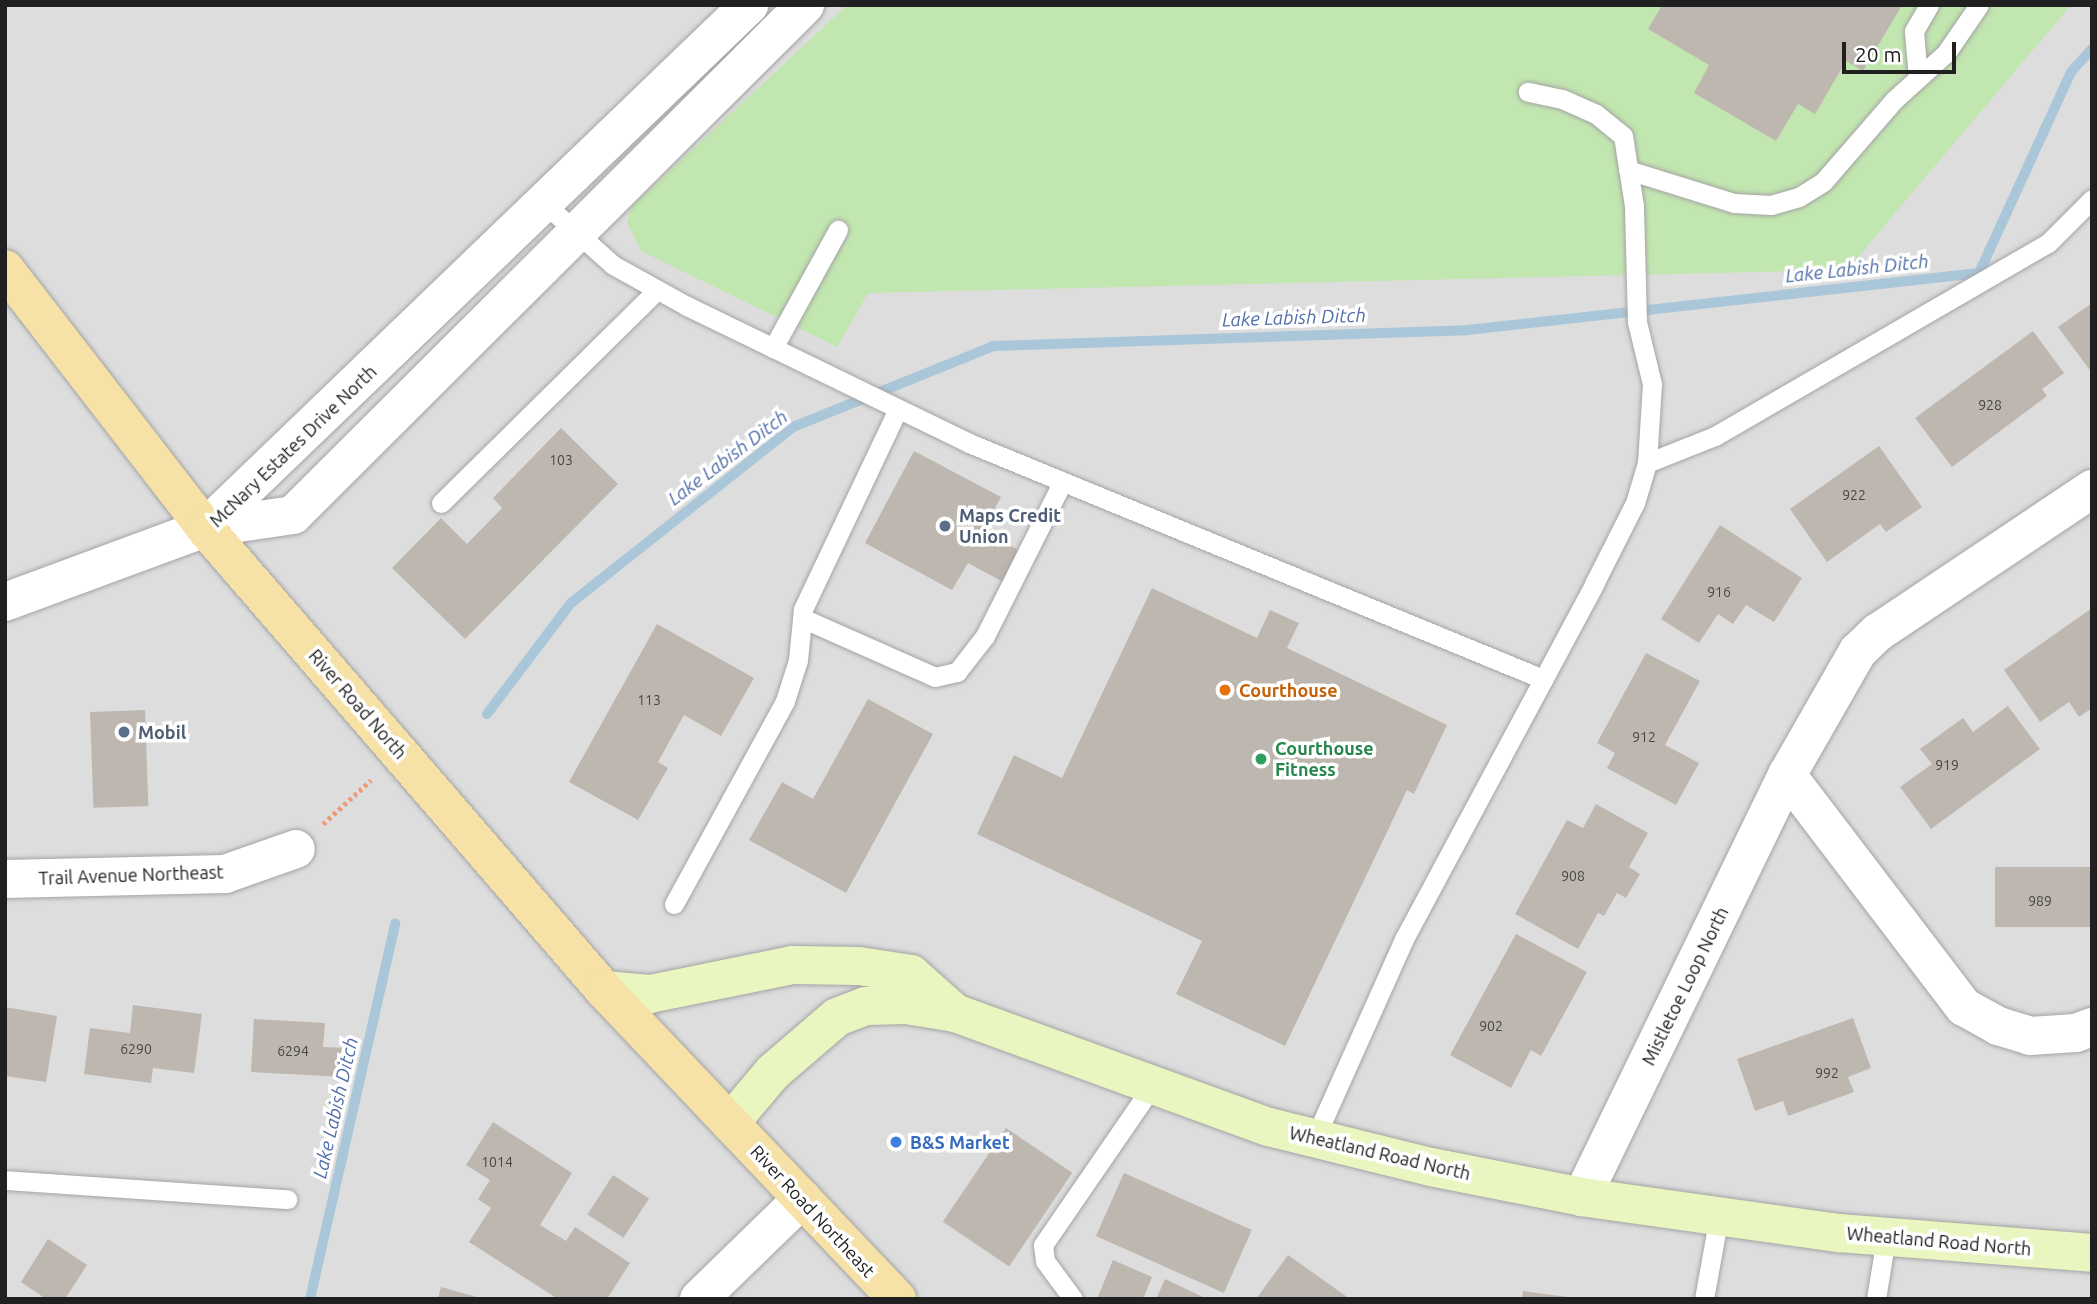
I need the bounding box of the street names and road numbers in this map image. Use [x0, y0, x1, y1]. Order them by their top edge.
street label: McNary Estates Drive North [205, 361, 381, 531]
street label: River Road North [304, 645, 412, 763]
street label: Trail Avenue Northeast [38, 861, 224, 889]
street label: Mistletoe Loop North [1637, 903, 1733, 1069]
street label: Wheatland Road North [1287, 1122, 1473, 1184]
street label: River Road Northeast [746, 1141, 880, 1281]
street label: Wheatland Road North [1846, 1222, 2032, 1260]

